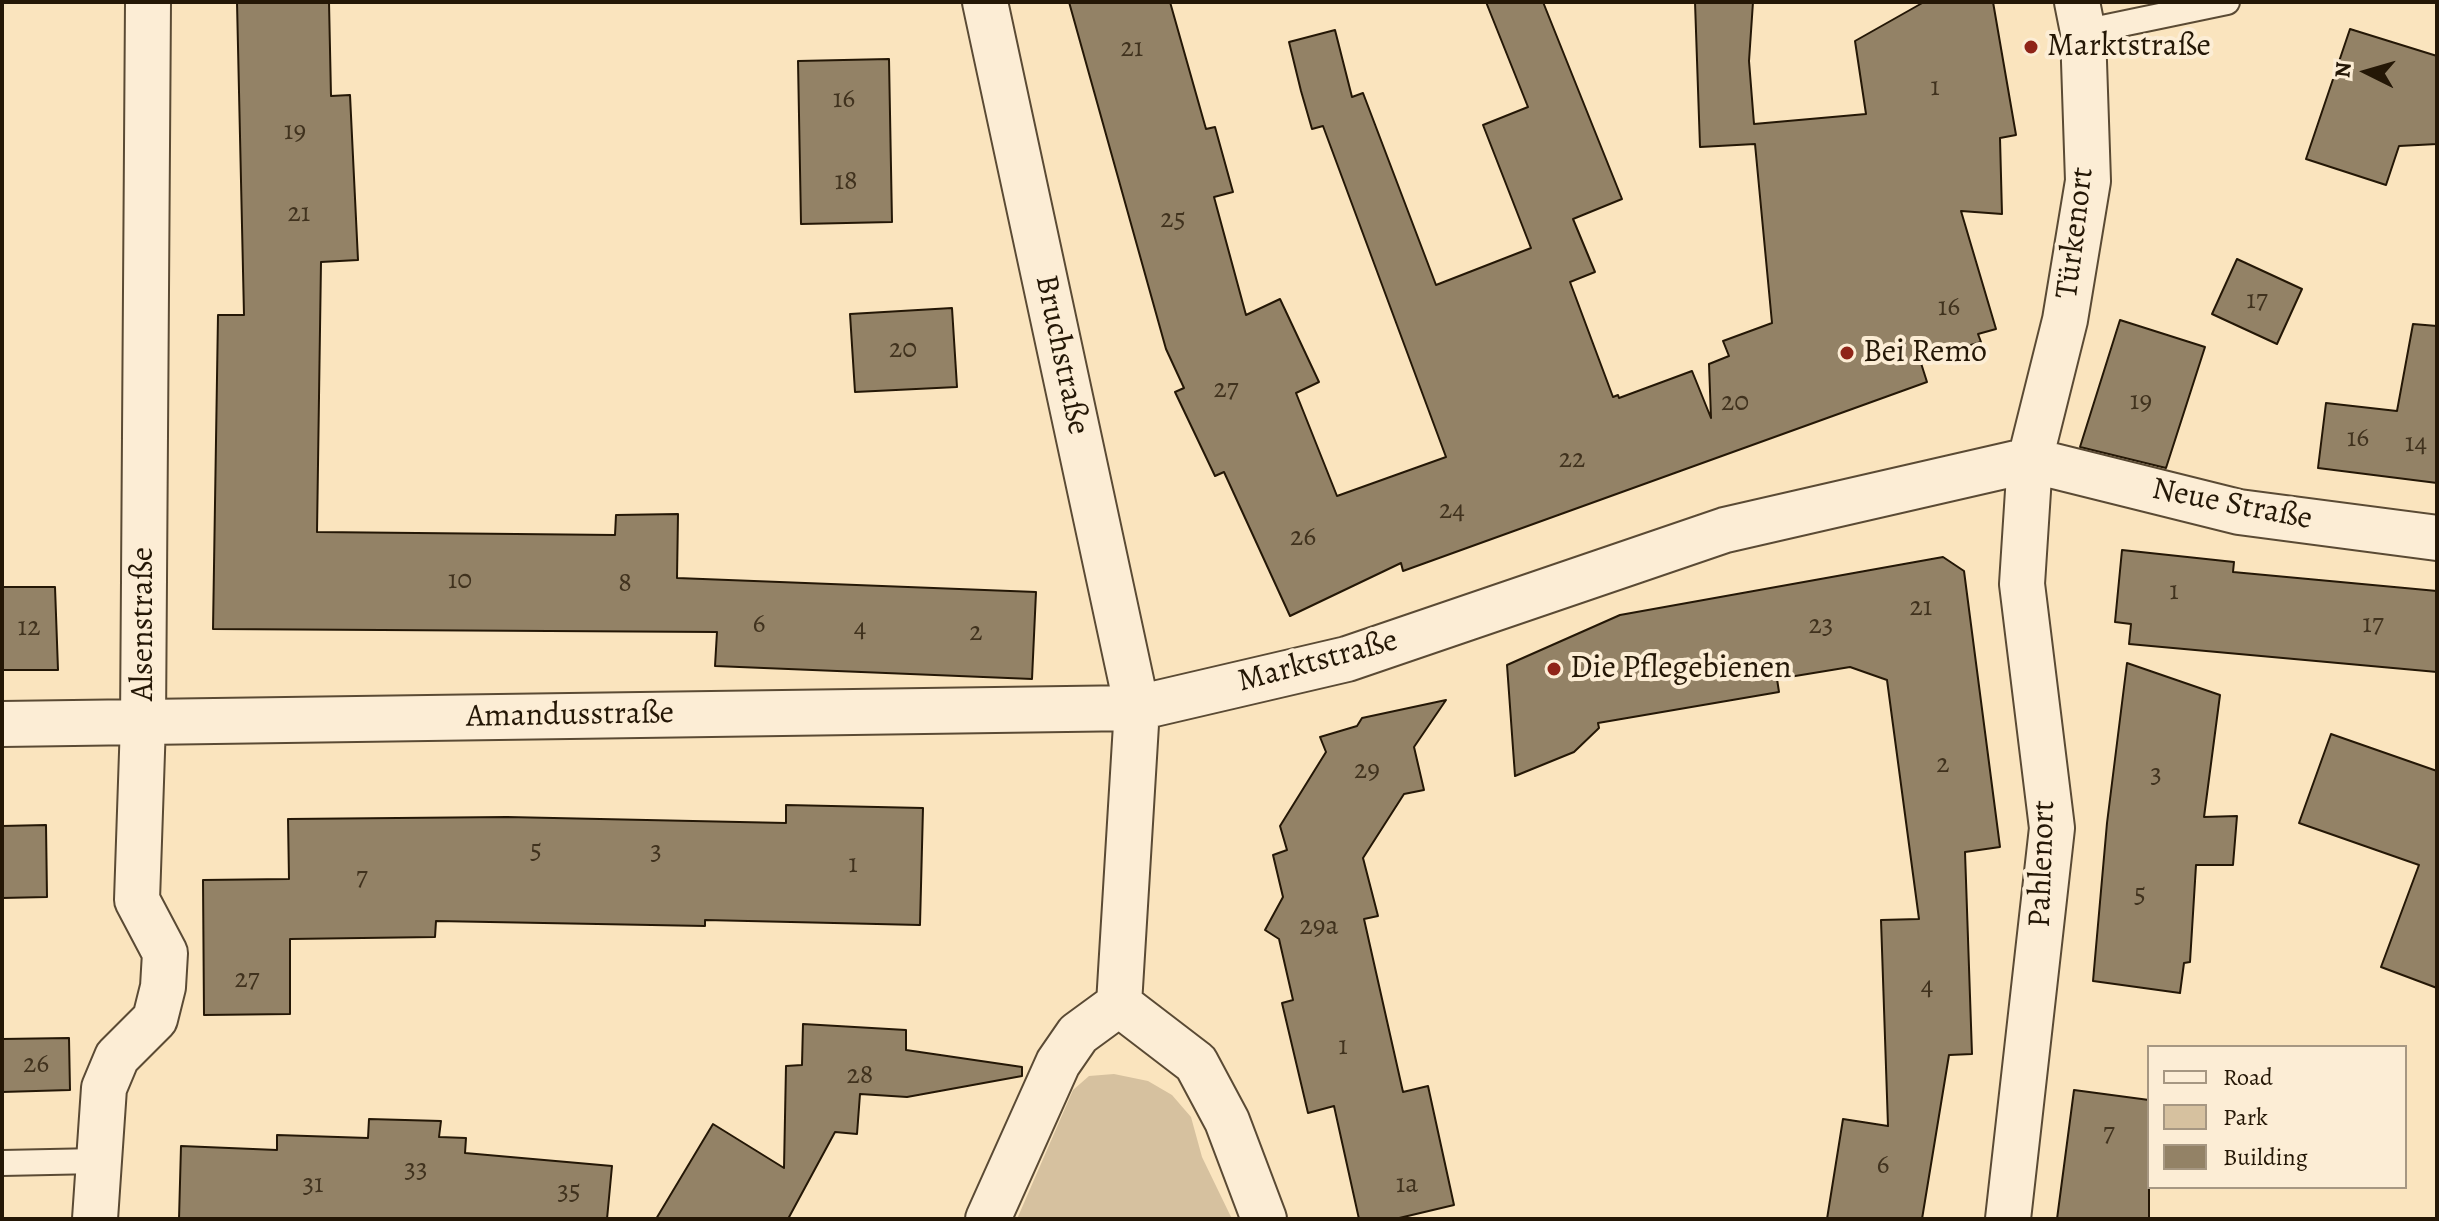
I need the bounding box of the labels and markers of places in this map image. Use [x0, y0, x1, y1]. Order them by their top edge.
place label: Marktstraße [2047, 28, 2211, 66]
marker: Marktstraße [2022, 38, 2040, 56]
place label: Bei Remo [1863, 334, 1987, 372]
marker: Bei Remo [1838, 344, 1856, 362]
place label: Die Pflegebienen [1570, 650, 1792, 688]
marker: Die Pflegebienen [1545, 660, 1563, 678]

